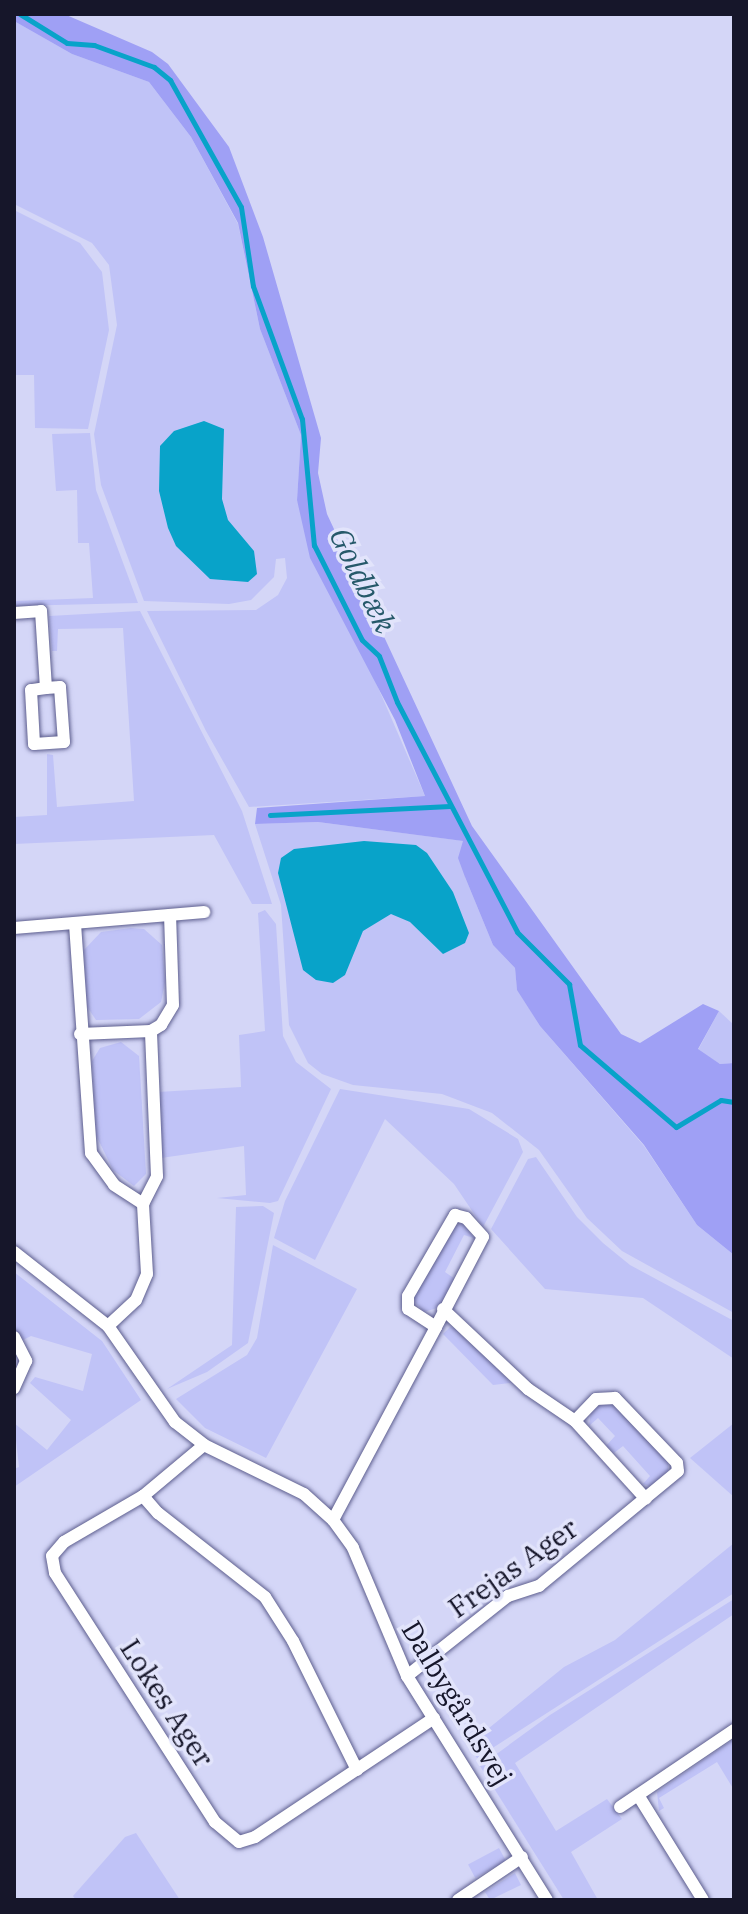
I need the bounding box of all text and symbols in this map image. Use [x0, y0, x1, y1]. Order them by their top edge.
water label: Goldbæk [322, 522, 404, 638]
street label: Frejas Ager [442, 1511, 584, 1625]
street label: Dalbygårdsvej [395, 1615, 519, 1791]
street label: Lokes Ager [113, 1633, 221, 1773]

